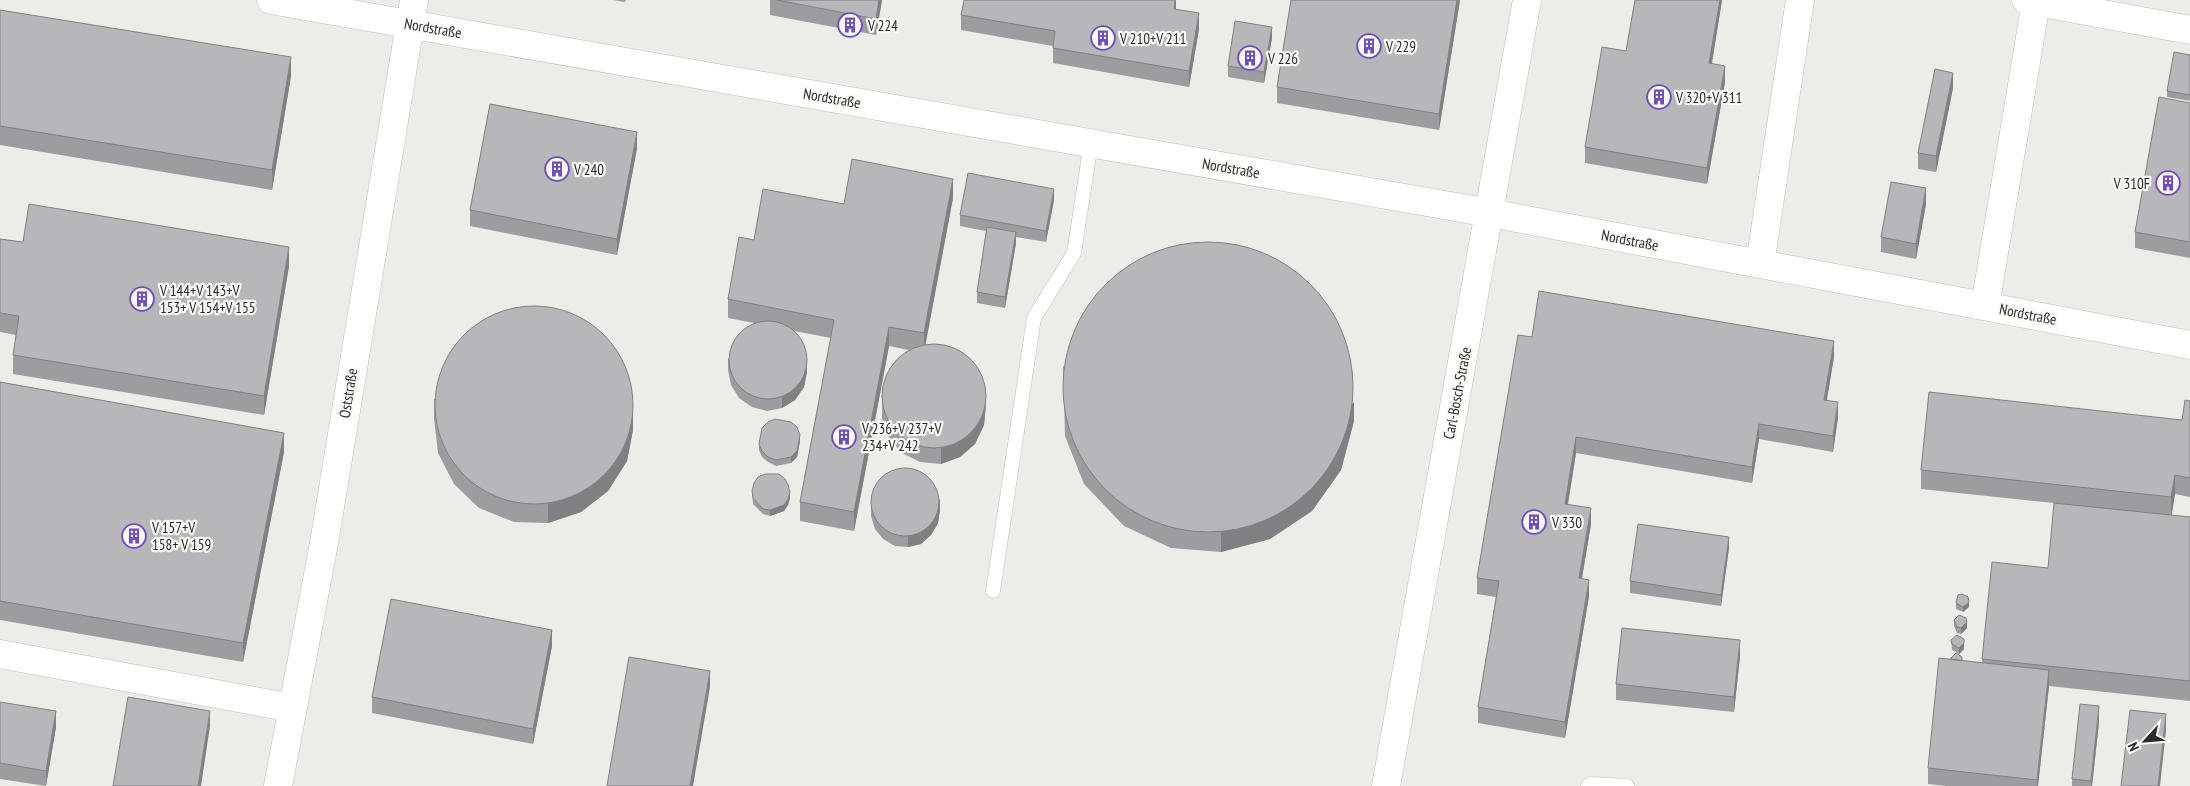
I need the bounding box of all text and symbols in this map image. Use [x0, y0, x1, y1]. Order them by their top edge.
building icon: V 224 [837, 12, 863, 38]
street label: Nordstraße [403, 14, 463, 42]
place label: V 224 [867, 16, 898, 35]
building icon: V 210+V 211 [1090, 25, 1116, 51]
place label: V 210+V 211 [1119, 29, 1186, 48]
building icon: V 229 [1356, 33, 1382, 59]
place label: V 229 [1385, 37, 1416, 56]
building icon: V 226 [1237, 45, 1263, 71]
place label: V 226 [1267, 49, 1298, 68]
street label: Nordstraße [802, 84, 862, 112]
building icon: V 320+V 311 [1646, 84, 1672, 110]
place label: V 320+V 311 [1675, 88, 1742, 107]
street label: Nordstraße [1201, 154, 1261, 182]
building icon: V 240 [544, 156, 570, 182]
place label: V 240 [573, 160, 604, 179]
building icon: V 310F [2155, 170, 2181, 196]
place label: V 310F [2113, 174, 2150, 193]
street label: Nordstraße [1600, 225, 1660, 255]
place label: V 144+V 143+V 153+ V 154+V 155 [159, 281, 256, 317]
building icon: V 144+V 143+V 153+ V 154+V 155 [129, 286, 155, 312]
street label: Nordstraße [1998, 299, 2058, 329]
street label: Carl-Bosch-Straße [1439, 345, 1475, 441]
street label: Oststraße [335, 367, 361, 419]
place label: V 236+V 237+V 234+V 242 [861, 419, 941, 455]
building icon: V 236+V 237+V 234+V 242 [831, 424, 857, 450]
building icon: V 330 [1521, 509, 1547, 535]
place label: V 330 [1551, 513, 1582, 532]
place label: V 157+V 158+ V 159 [151, 518, 211, 554]
building icon: V 157+V 158+ V 159 [121, 523, 147, 549]
north arrow [2120, 716, 2170, 766]
text: N [2124, 739, 2143, 754]

